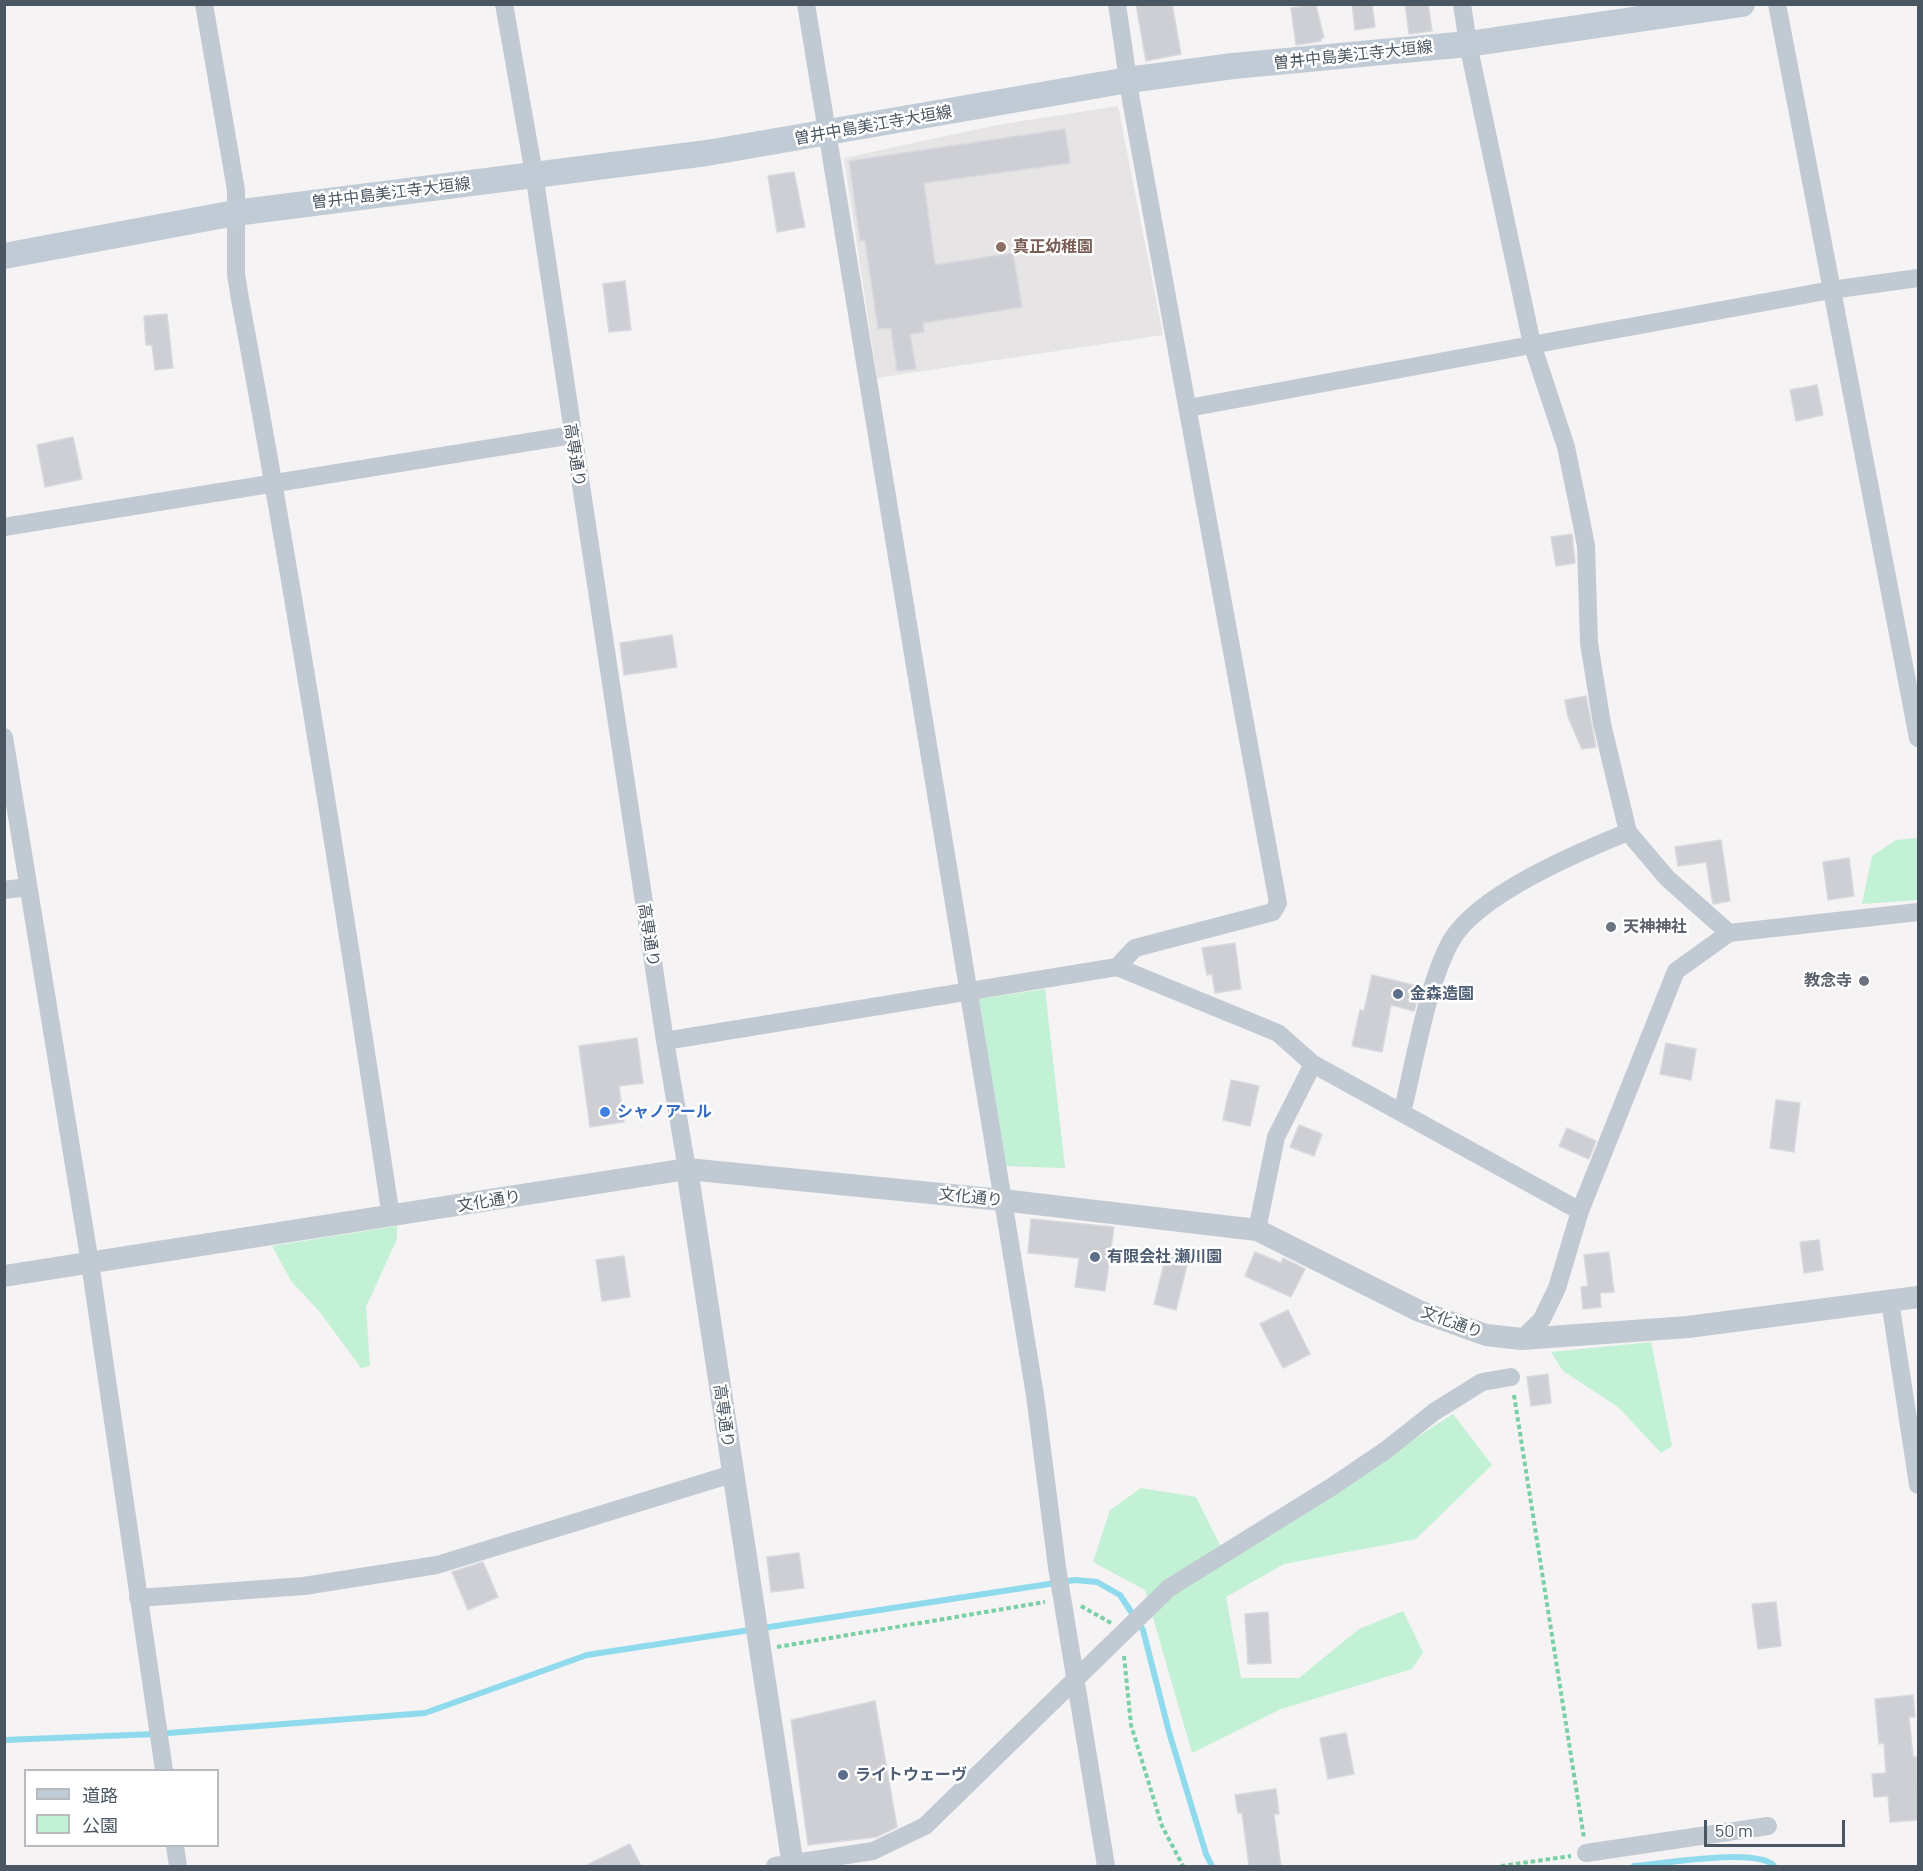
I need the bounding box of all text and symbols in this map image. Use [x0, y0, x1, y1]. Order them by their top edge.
street label: 曽井中島美江寺大垣線 [1272, 37, 1434, 73]
street label: 曽井中島美江寺大垣線 [793, 102, 953, 148]
street label: 曽井中島美江寺大垣線 [310, 174, 472, 212]
place label: 真正幼稚園 [1013, 237, 1093, 257]
marker: 真正幼稚園 [994, 240, 1008, 254]
street label: 高専通り [561, 422, 589, 488]
street label: 高専通り [635, 902, 663, 968]
place label: 天神神社 [1623, 917, 1687, 937]
marker: 天神神社 [1604, 920, 1618, 934]
place label: 教念寺 [1804, 971, 1852, 991]
marker: 教念寺 [1857, 974, 1871, 988]
place label: 金森造園 [1410, 984, 1474, 1004]
marker: 金森造園 [1391, 987, 1405, 1001]
place label: シャノアール [617, 1102, 712, 1122]
marker: シャノアール [598, 1105, 612, 1119]
street label: 文化通り [938, 1184, 1004, 1210]
street label: 文化通り [456, 1187, 522, 1215]
place label: 有限会社 瀬川園 [1107, 1247, 1222, 1267]
marker: 有限会社 瀬川園 [1088, 1250, 1102, 1264]
street label: 文化通り [1419, 1302, 1485, 1342]
street label: 高専通り [710, 1383, 738, 1449]
place label: ライトウェーヴ [855, 1765, 967, 1785]
marker: ライトウェーヴ [836, 1768, 850, 1782]
legend [24, 1769, 219, 1847]
text: 道路 [82, 1784, 118, 1806]
scale bar [1707, 1808, 1848, 1846]
text: 公園 [82, 1814, 118, 1836]
text: 50 m [1715, 1819, 1753, 1841]

